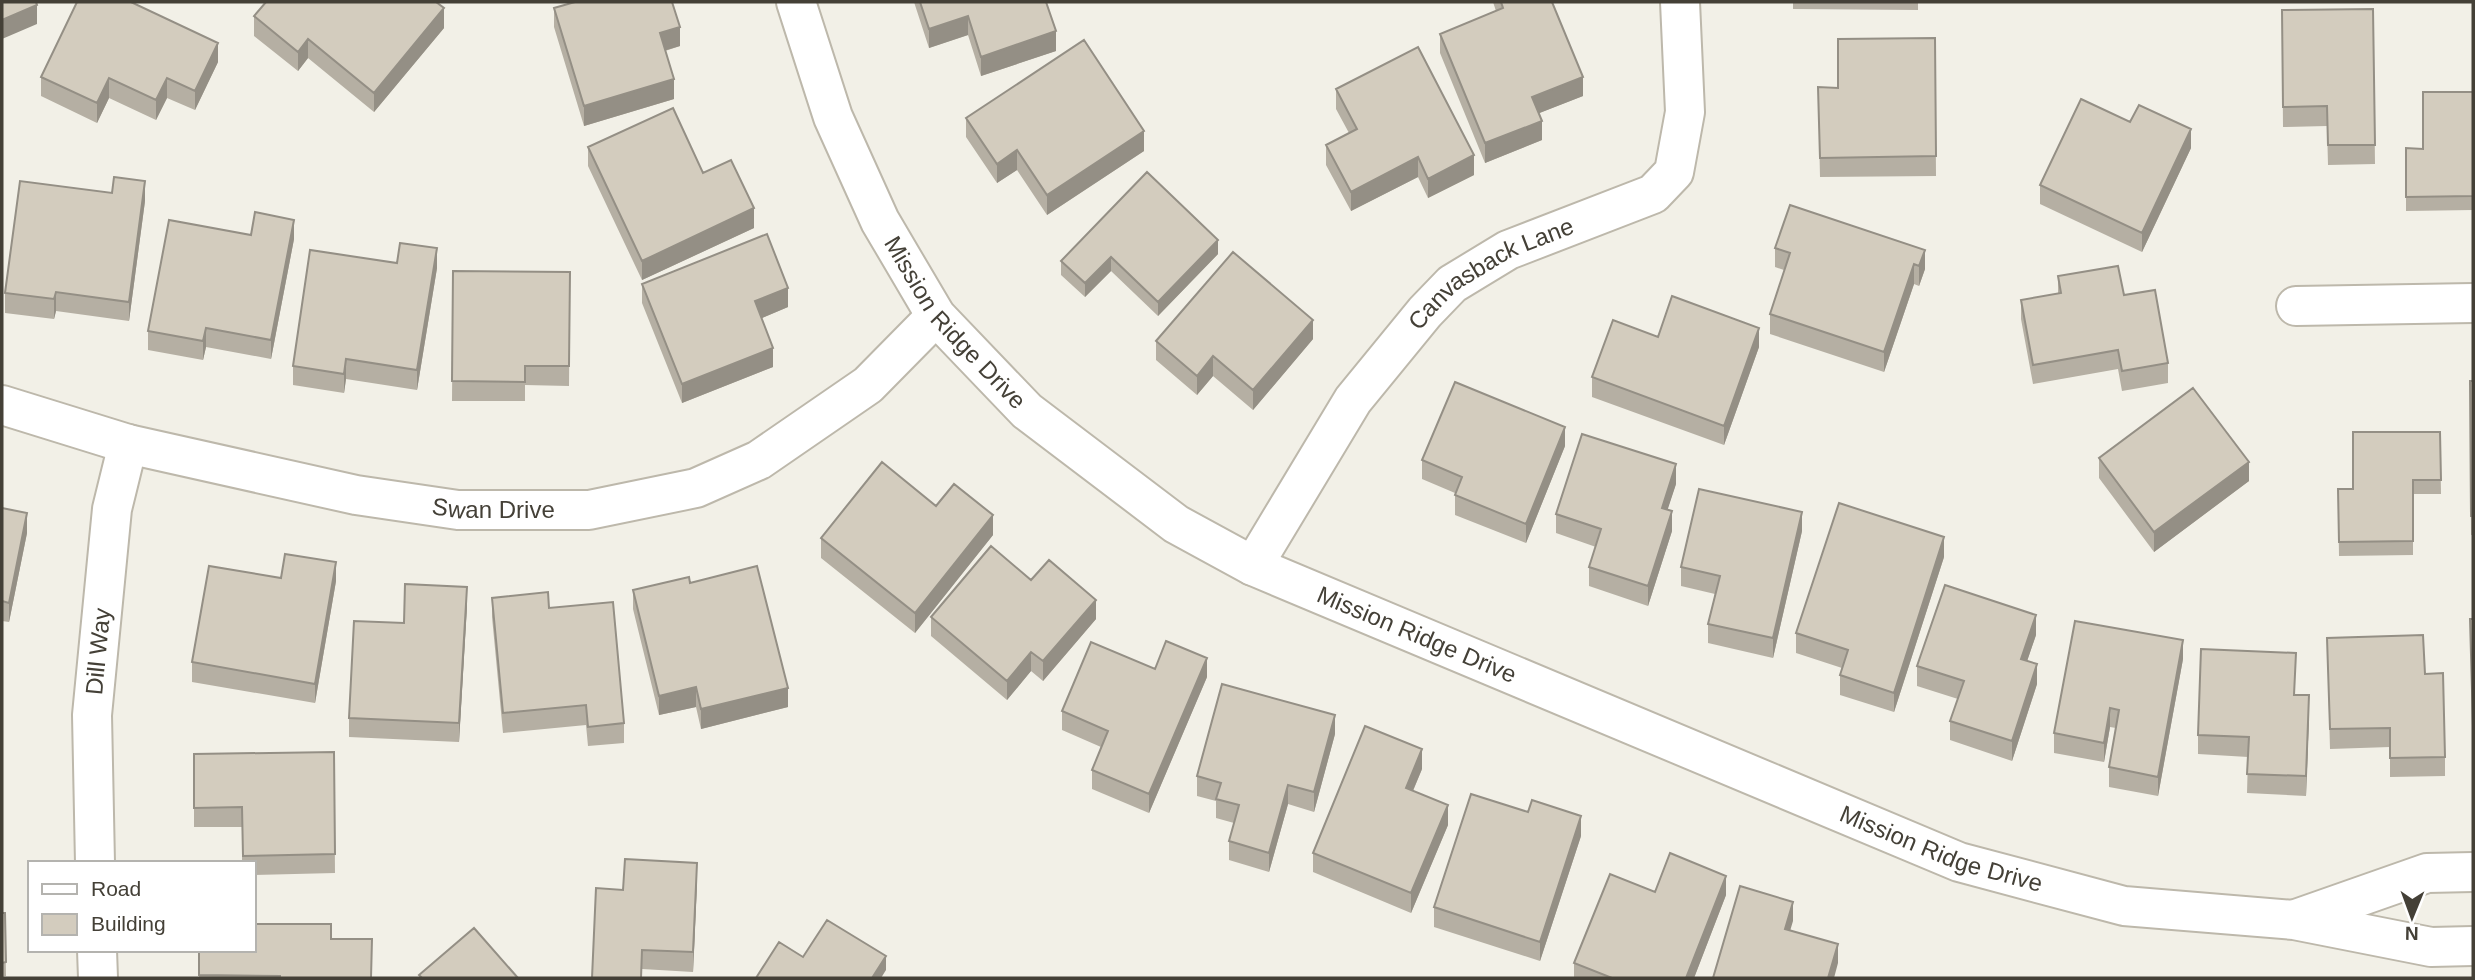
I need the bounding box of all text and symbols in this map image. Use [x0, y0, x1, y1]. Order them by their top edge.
street label: Canvasback Lane [1402, 212, 1577, 335]
street label: Mission Ridge Drive [879, 231, 1032, 414]
street label: Swan Drive [430, 492, 555, 524]
street label: Mission Ridge Drive [1313, 580, 1521, 688]
street label: Dill Way [80, 607, 115, 696]
street label: Mission Ridge Drive [1836, 800, 2045, 897]
legend [28, 861, 256, 952]
text: Road [91, 877, 141, 900]
north arrow [2377, 882, 2447, 952]
text: Building [91, 912, 166, 935]
text: N [2405, 923, 2419, 944]

